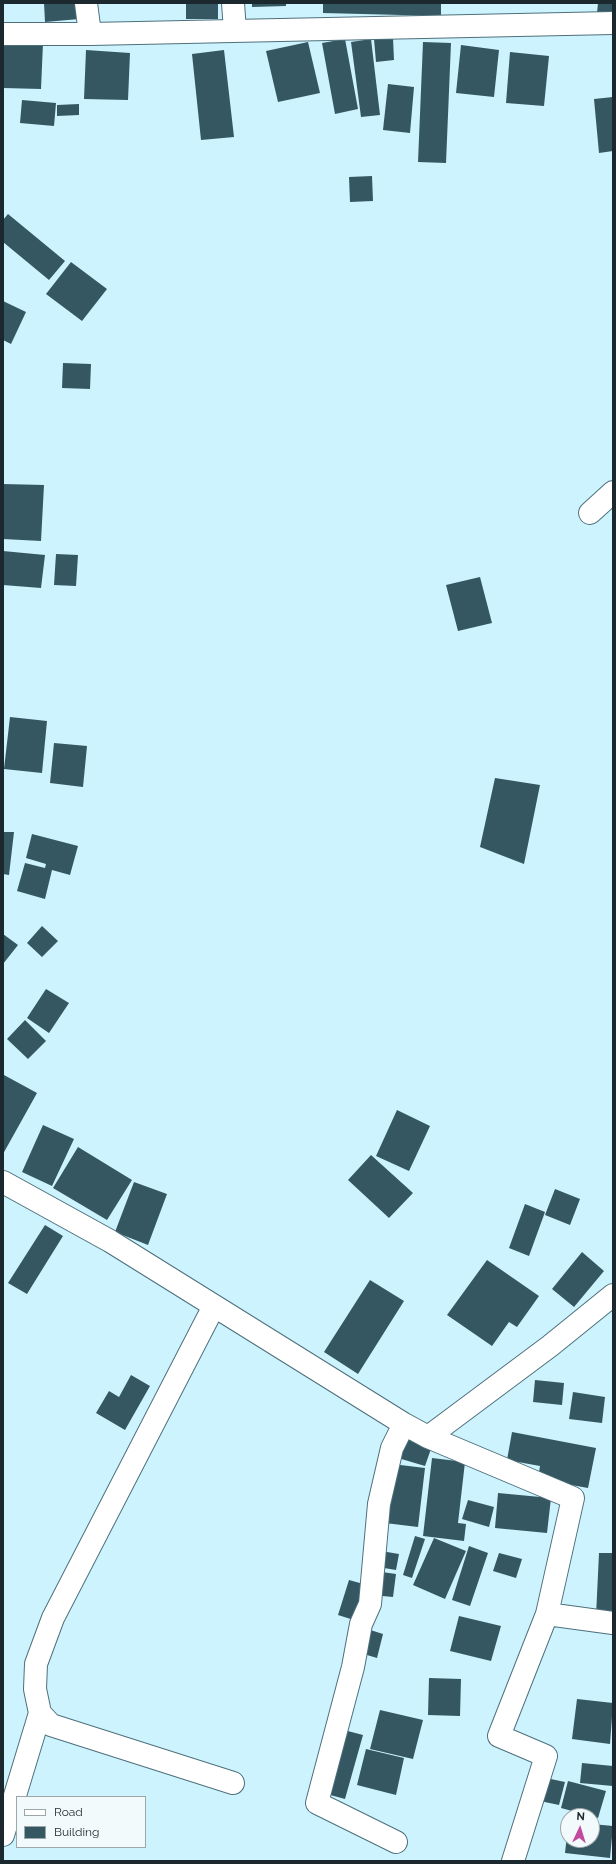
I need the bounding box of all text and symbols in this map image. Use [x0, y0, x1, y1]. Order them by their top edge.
legend [16, 1796, 146, 1848]
text: Road [54, 1805, 83, 1819]
north arrow [560, 1808, 600, 1848]
text: N [576, 1810, 585, 1823]
text: Building [54, 1825, 100, 1839]

